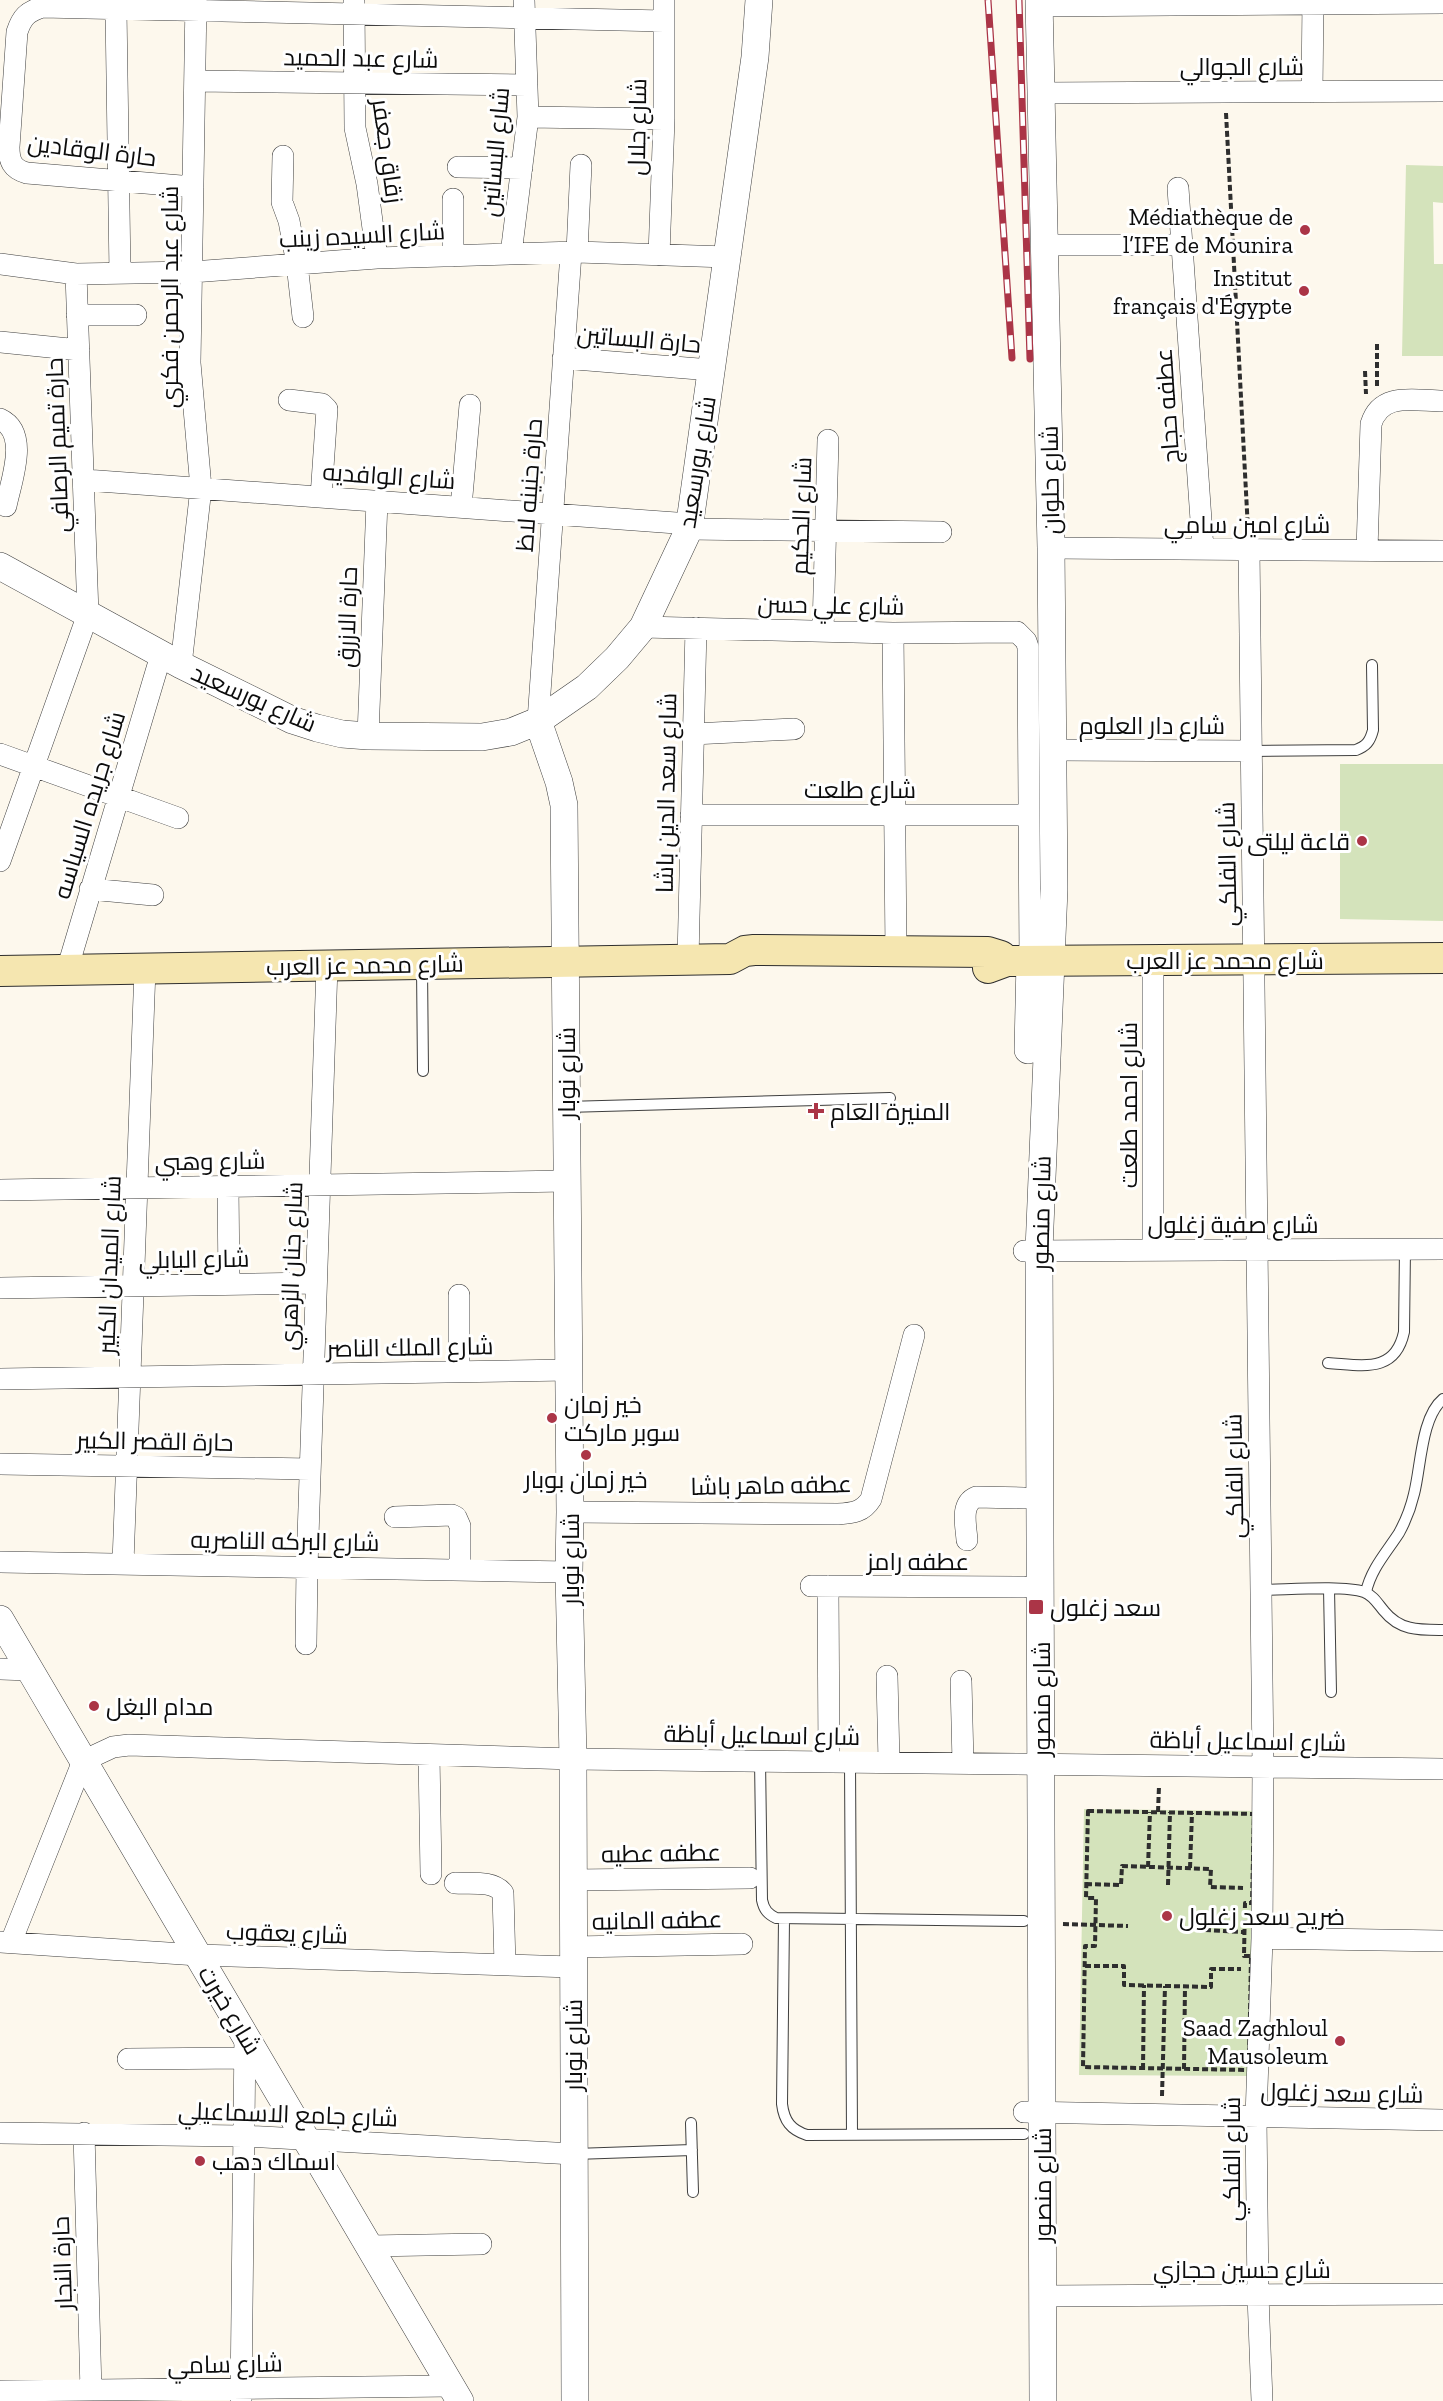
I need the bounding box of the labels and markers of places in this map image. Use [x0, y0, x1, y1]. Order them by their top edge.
place label: Médiathèque de l’IFE de Mounira [1123, 202, 1293, 259]
marker: Médiathèque de l’IFE de Mounira [1298, 223, 1312, 237]
place label: Institut français d'Égypte [1113, 263, 1292, 320]
marker: Institut français d'Égypte [1297, 284, 1311, 298]
place label: قاعة ليلتى [1247, 827, 1350, 856]
marker: قاعة ليلتى [1355, 834, 1369, 848]
place label: المنيرة العام [830, 1097, 950, 1128]
marker: المنيرة العام [807, 1102, 825, 1120]
place label: خير زمان سوبر ماركت [564, 1390, 680, 1447]
marker: خير زمان سوبر ماركت [545, 1411, 559, 1425]
marker: خير زمان بوبار [579, 1448, 593, 1462]
place label: خير زمان بوبار [522, 1465, 648, 1494]
place label: سعد زغلول [1050, 1593, 1161, 1622]
marker: سعد زغلول [1027, 1598, 1045, 1616]
place label: مدام البغل [106, 1692, 213, 1723]
marker: مدام البغل [87, 1699, 101, 1713]
place label: ضريح سعد زغلول [1179, 1902, 1345, 1933]
marker: ضريح سعد زغلول [1160, 1909, 1174, 1923]
place label: Saad Zaghloul Mausoleum [1183, 2013, 1328, 2070]
marker: Saad Zaghloul Mausoleum [1333, 2034, 1347, 2048]
place label: اسماك دهب [212, 2147, 336, 2176]
marker: اسماك دهب [193, 2154, 207, 2168]

